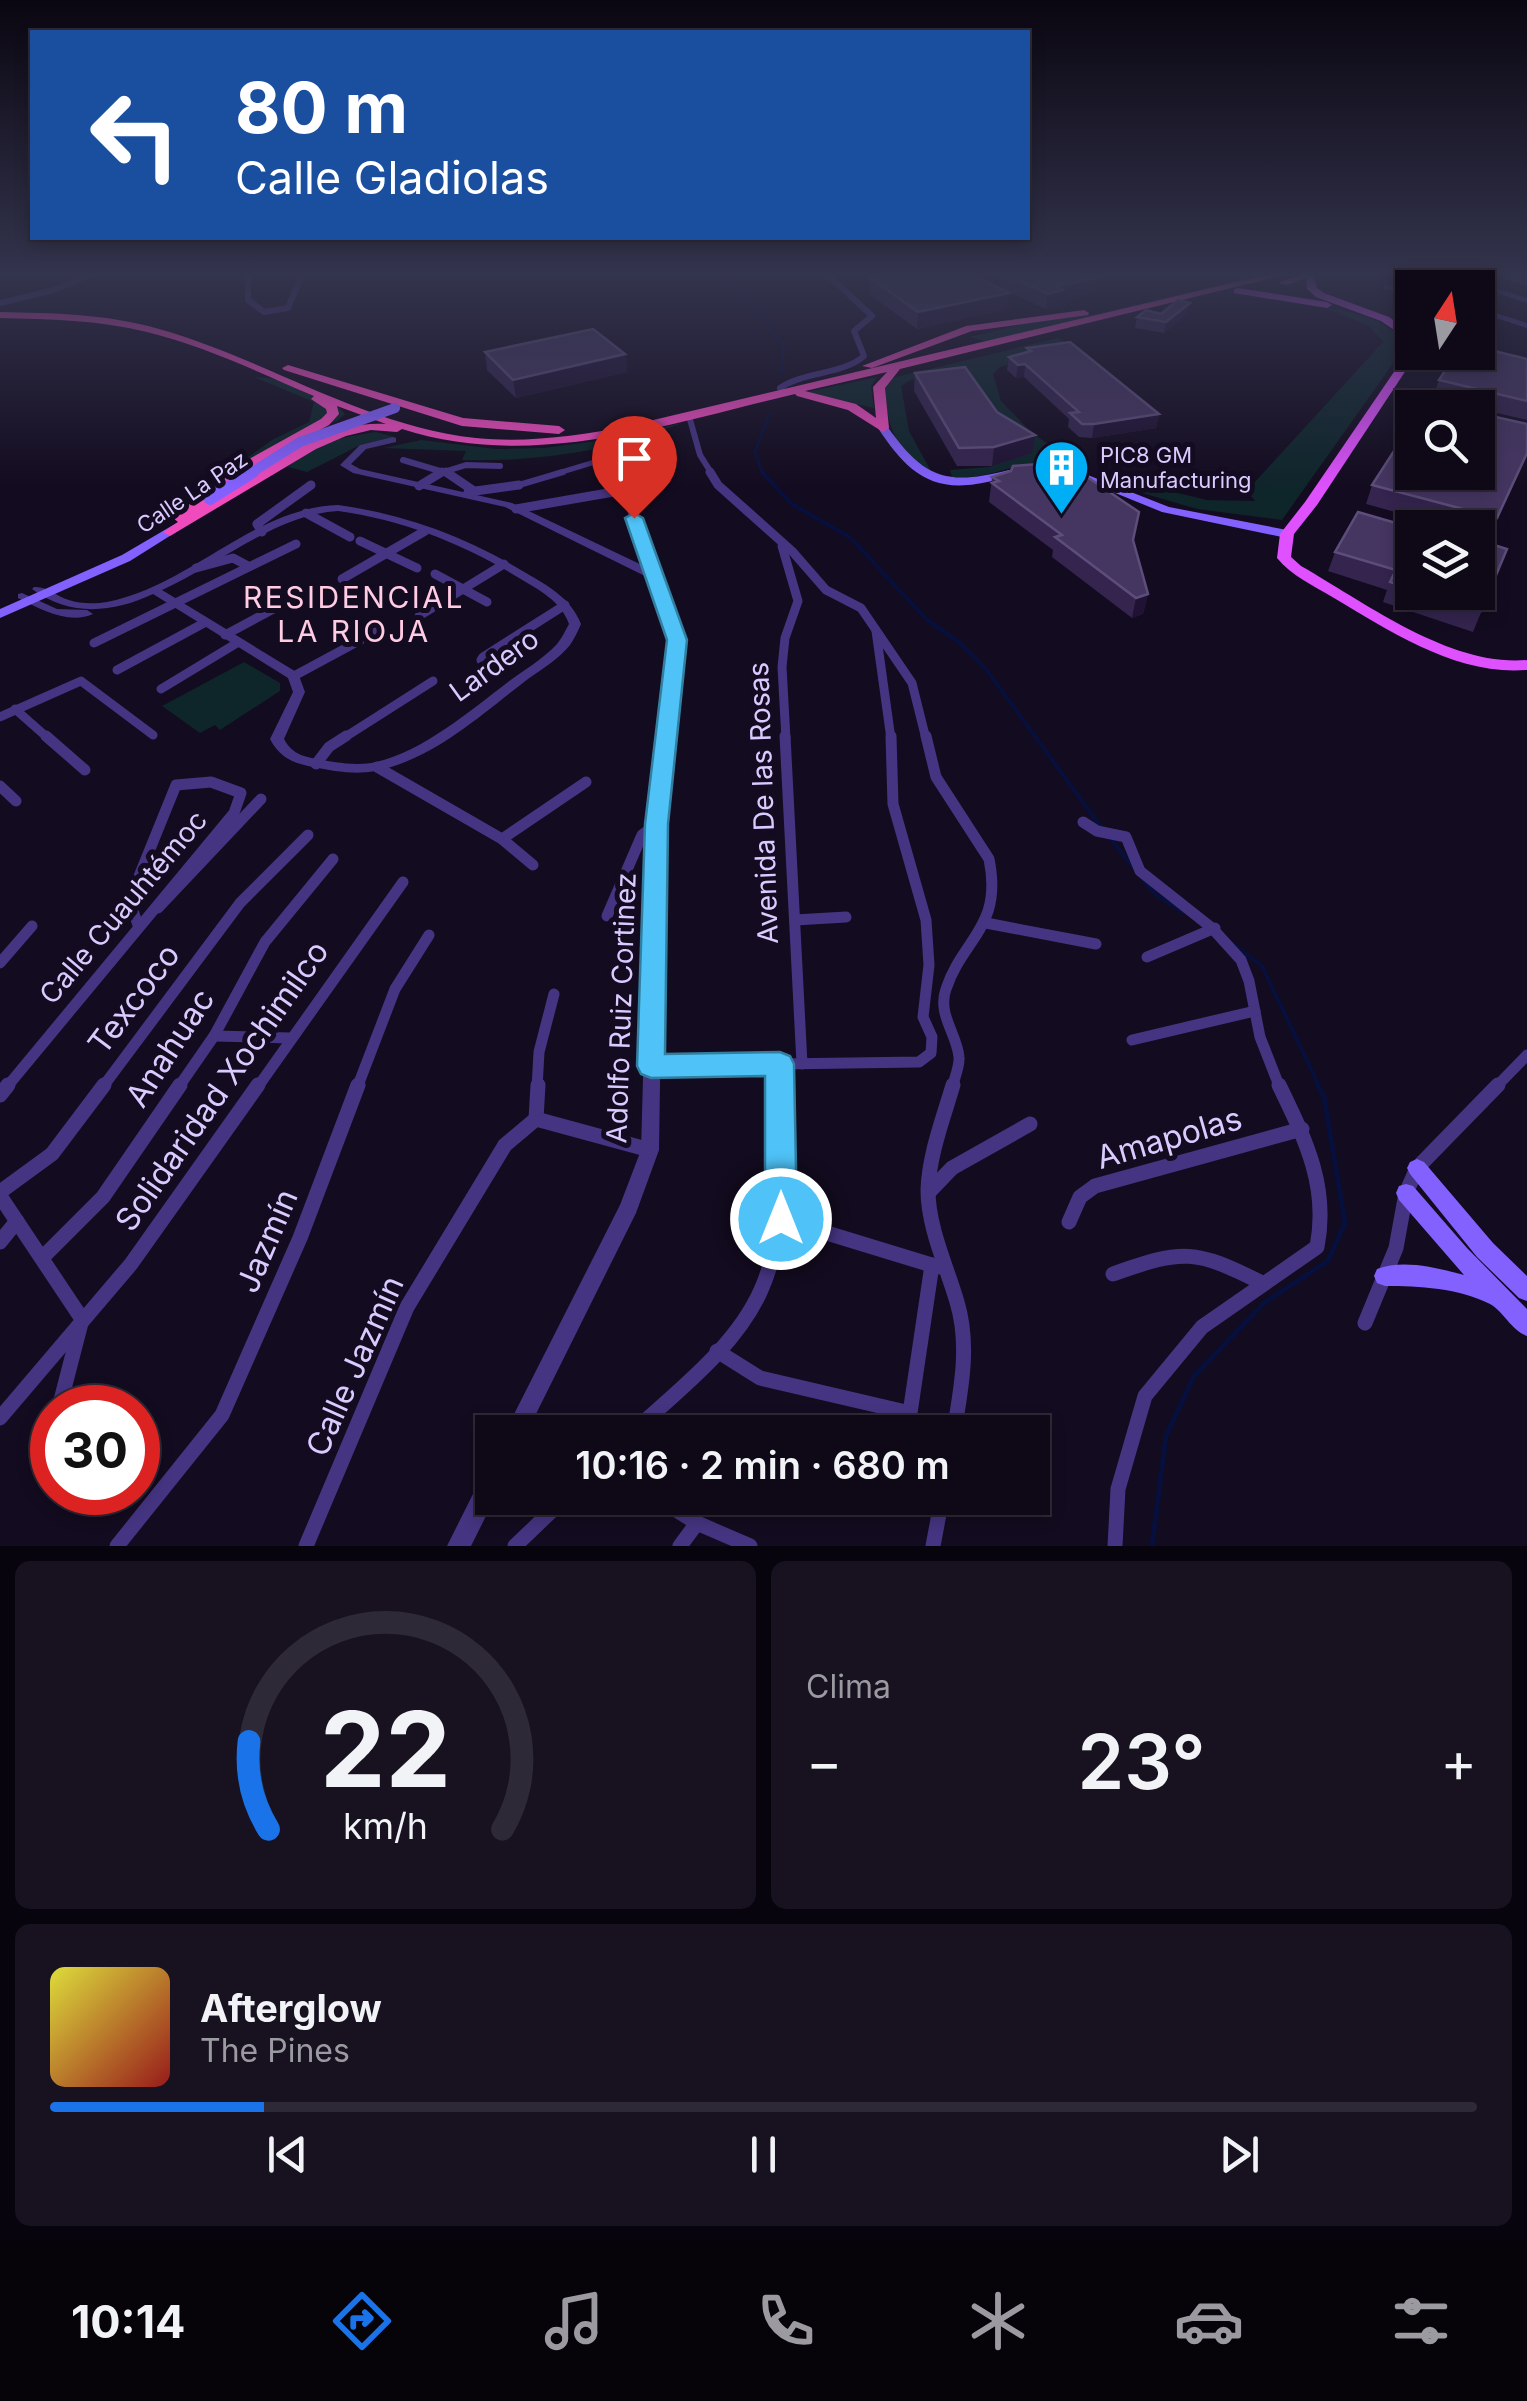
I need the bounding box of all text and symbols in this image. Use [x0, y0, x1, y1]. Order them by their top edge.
text: 80 m [235, 65, 408, 150]
icon: left [70, 70, 200, 200]
text: Calle Gladiolas [235, 150, 549, 205]
north arrow [1395, 270, 1495, 370]
map controls [1395, 270, 1495, 610]
button: search [1395, 390, 1495, 490]
pin [592, 416, 677, 519]
icon: arrive [607, 431, 662, 486]
building icon: PIC8 GM Manufacturing [1031, 438, 1091, 517]
place label: PIC8 GM Manufacturing [1100, 442, 1252, 493]
street label: Calle La Paz [132, 446, 252, 538]
button: layers [1395, 510, 1495, 610]
district label: RESIDENCIAL LA RIOJA [243, 579, 465, 649]
street label: Lardero [443, 621, 545, 709]
street label: Avenida De las Rosas [741, 661, 785, 945]
street label: Calle Cuauhtémoc [32, 803, 214, 1011]
street label: Adolfo Ruiz Cortinez [599, 872, 643, 1144]
street label: Solidaridad Xochimilco [107, 933, 337, 1238]
street label: Texcoco [80, 936, 188, 1061]
street label: Anahuac [117, 981, 222, 1114]
street label: Amapolas [1092, 1098, 1246, 1177]
position arrow [729, 1167, 833, 1271]
street label: Jazmín [227, 1183, 306, 1298]
street label: Calle Jazmín [297, 1270, 412, 1462]
speed limit sign: 30 [30, 1385, 160, 1515]
text: 10:16 · 2 min · 680 m [575, 1442, 950, 1488]
text: Clima [806, 1667, 891, 1706]
text: 22 [320, 1686, 451, 1812]
text: 23° [1077, 1716, 1206, 1807]
text: − [806, 1729, 842, 1795]
text: + [1441, 1729, 1477, 1795]
text: km/h [343, 1804, 428, 1848]
text: Afterglow [200, 1985, 382, 2031]
text: The Pines [200, 2031, 350, 2070]
icon: previous [260, 2127, 315, 2182]
icon: pause [736, 2127, 791, 2182]
icon: next [1212, 2127, 1267, 2182]
icon: directions [327, 2286, 397, 2356]
icon: music [539, 2286, 609, 2356]
icon: phone [751, 2286, 821, 2356]
icon: climate [963, 2286, 1033, 2356]
icon: car [1174, 2286, 1244, 2356]
icon: filters [1386, 2286, 1456, 2356]
text: 10:14 [71, 2294, 185, 2349]

